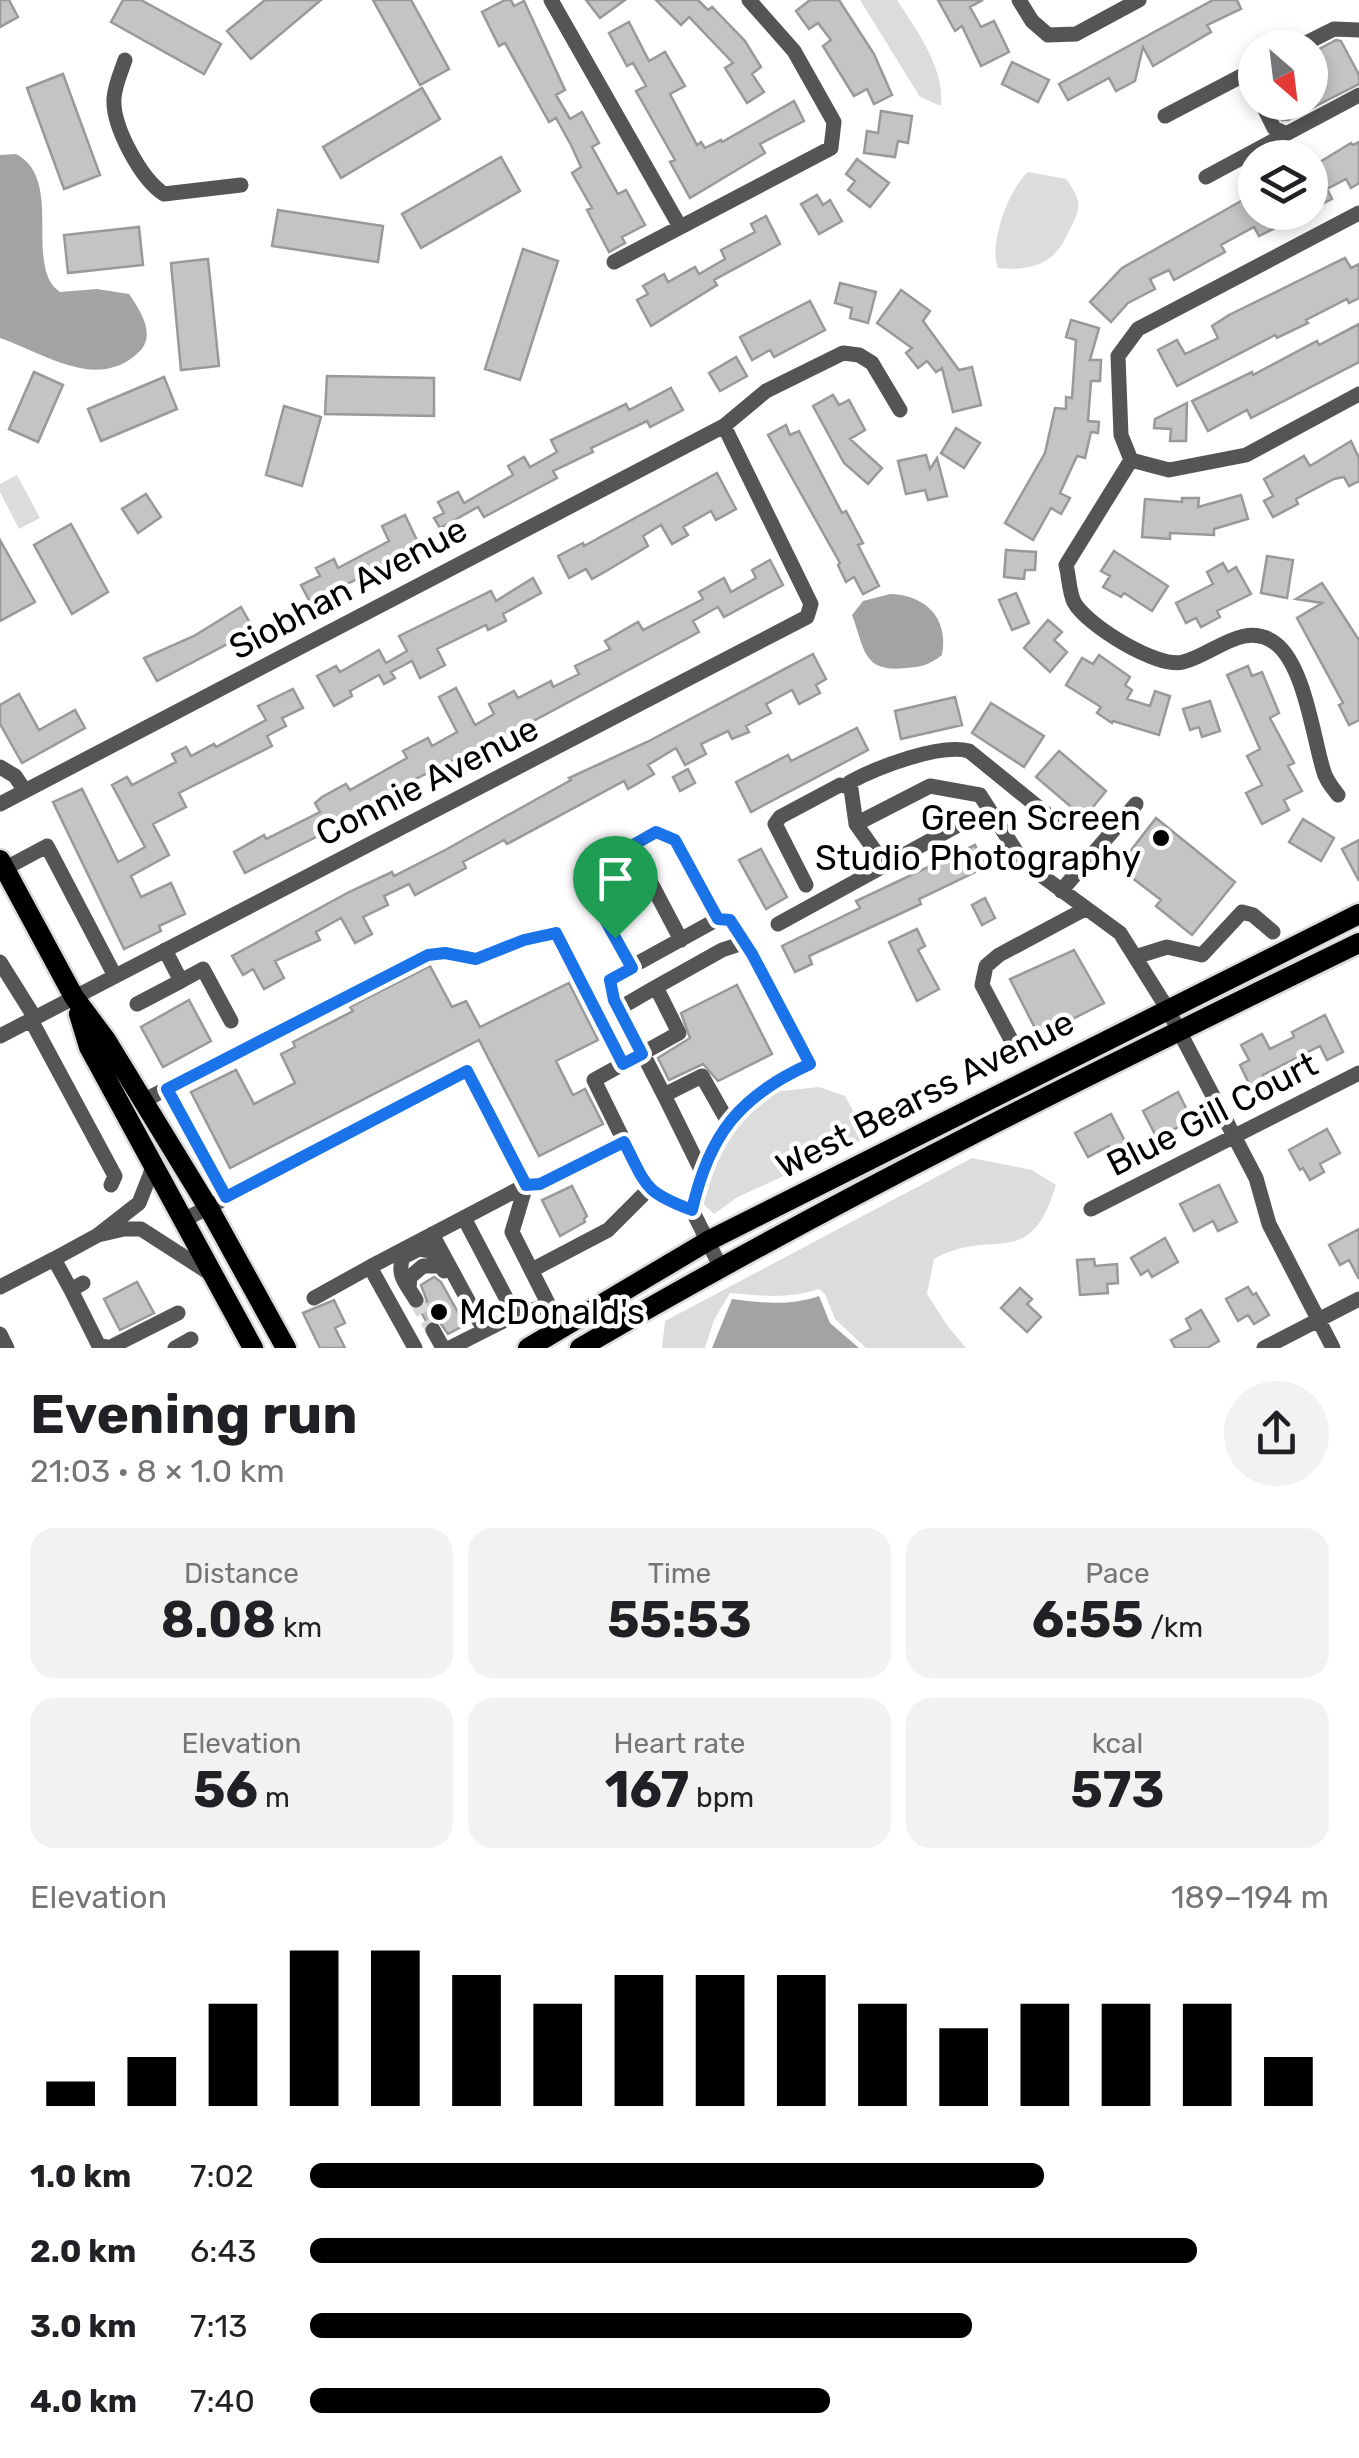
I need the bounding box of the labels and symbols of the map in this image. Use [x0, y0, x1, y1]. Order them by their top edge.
north arrow [1238, 30, 1328, 120]
street label: Siobhan Avenue [222, 508, 474, 668]
street label: Connie Avenue [309, 707, 545, 855]
place label: Green Screen Studio Photography [815, 797, 1141, 879]
marker: Green Screen Studio Photography [1150, 827, 1172, 849]
pin [573, 836, 658, 939]
street label: West Bearss Avenue [769, 1001, 1081, 1187]
street label: Blue Gill Court [1100, 1043, 1324, 1185]
place label: McDonald's [459, 1291, 645, 1333]
marker: McDonald's [428, 1301, 450, 1323]

